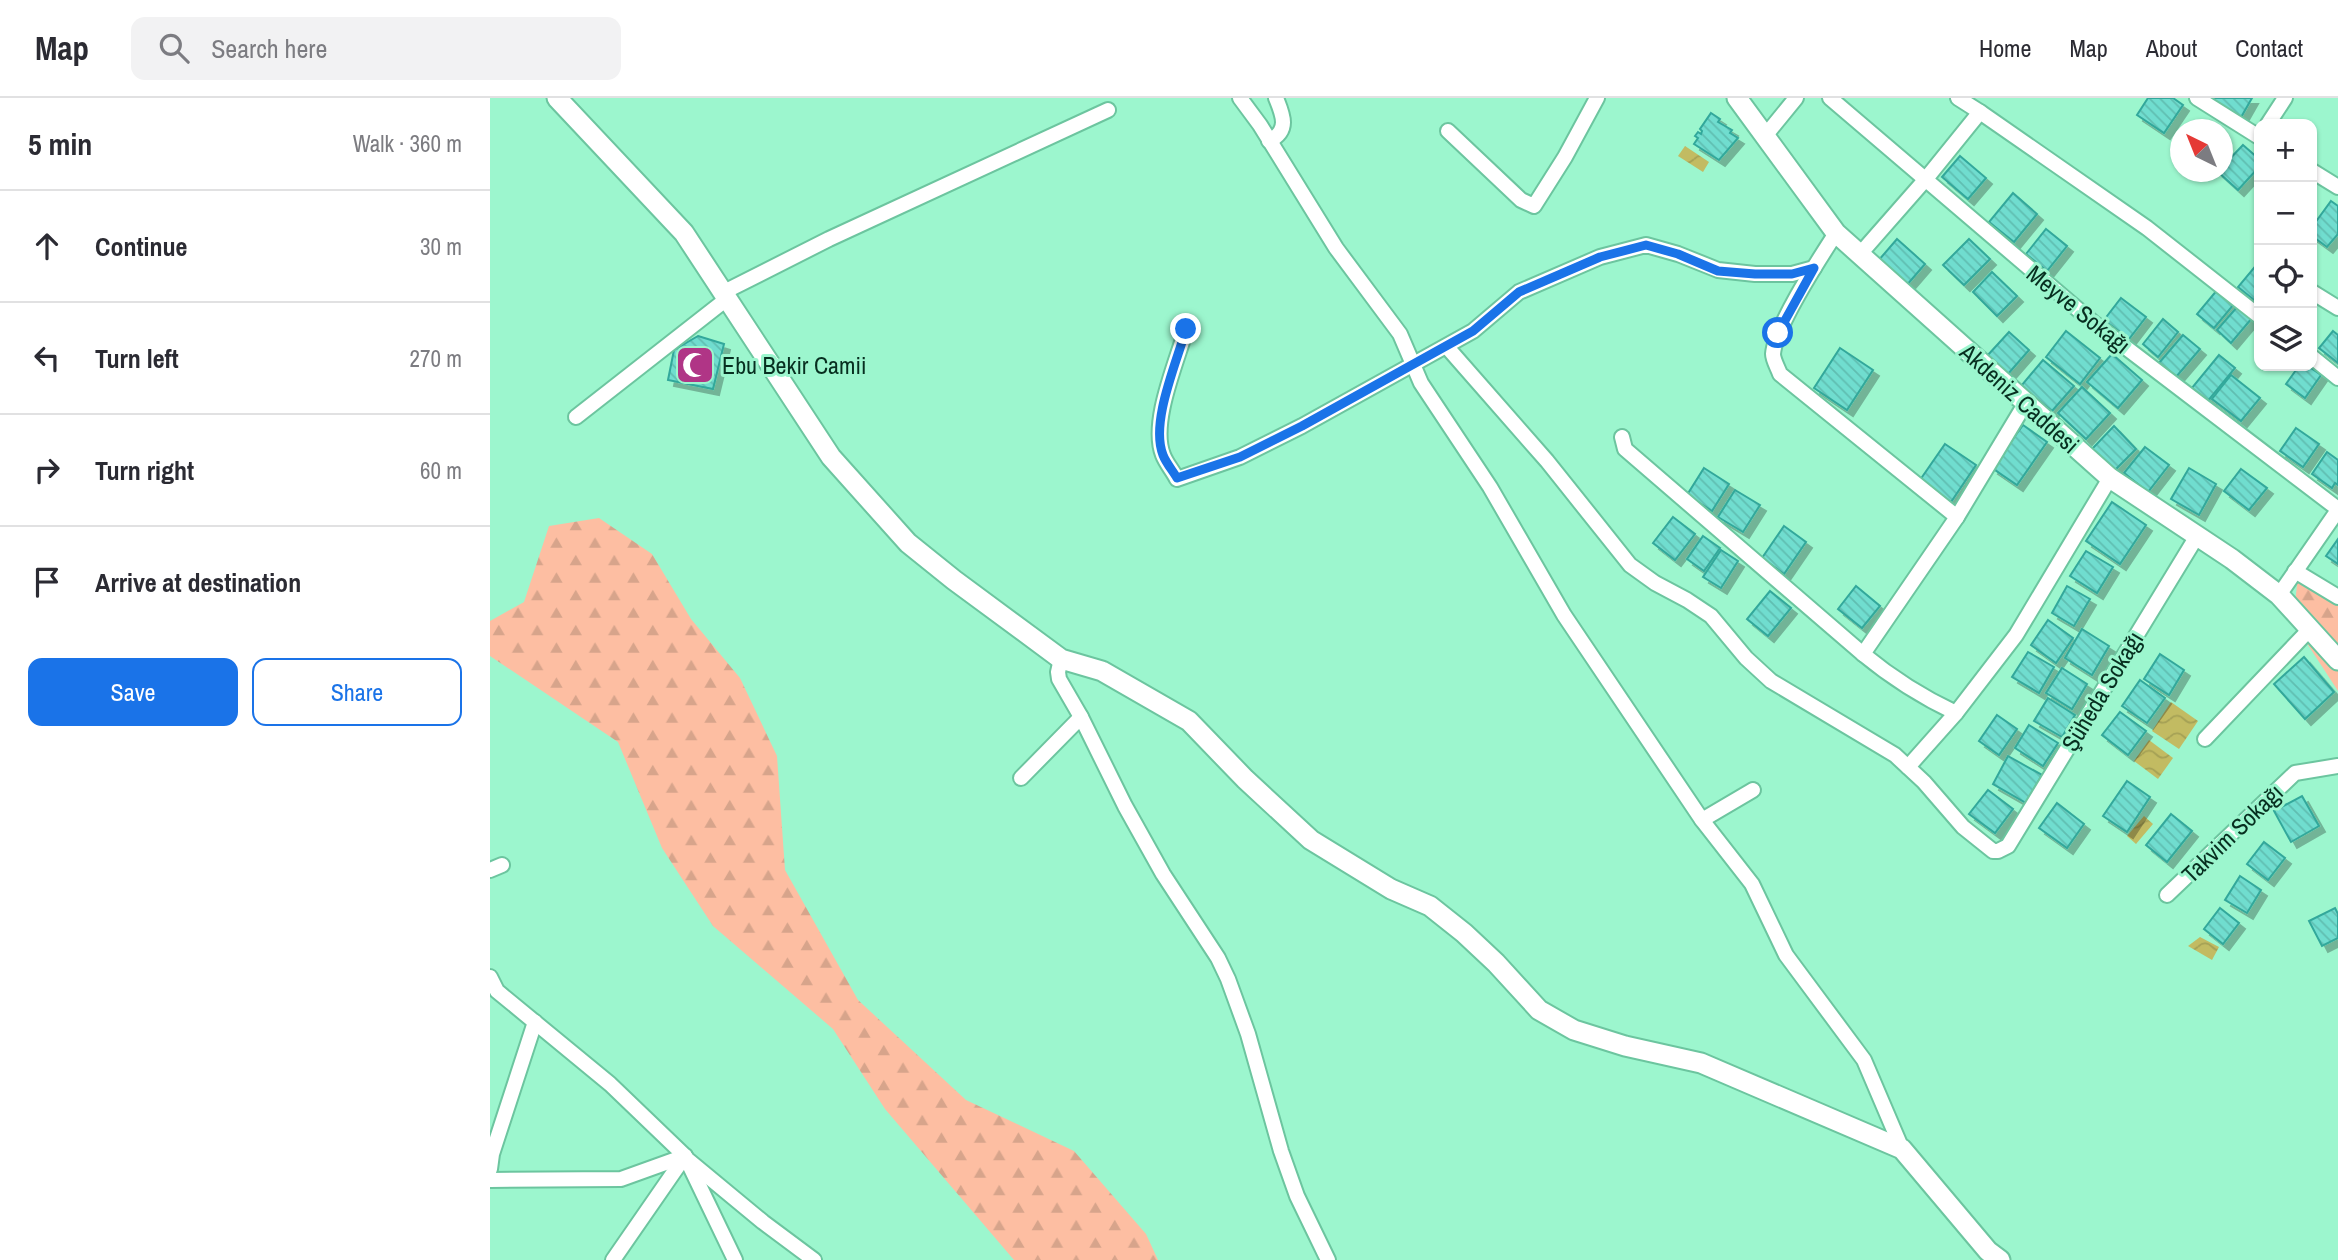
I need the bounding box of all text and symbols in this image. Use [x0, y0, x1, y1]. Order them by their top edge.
search box [131, 17, 621, 80]
text: Map [35, 26, 89, 70]
icon: search [155, 29, 193, 67]
text: Search here [211, 31, 327, 66]
text: Home [1979, 32, 2031, 64]
text: Map [2069, 32, 2108, 64]
text: About [2146, 32, 2197, 64]
text: Contact [2235, 32, 2303, 64]
north arrow [2170, 119, 2233, 182]
map controls [2254, 119, 2317, 371]
button: + [2254, 119, 2317, 182]
text: 5 min [28, 124, 92, 164]
text: Walk · 360 m [353, 128, 462, 159]
button: − [2254, 182, 2317, 245]
icon: ahead [28, 227, 66, 265]
text: Continue [95, 229, 187, 264]
text: 30 m [420, 231, 462, 262]
button: locate [2254, 245, 2317, 308]
street label: Meyve Sokağı [2020, 257, 2138, 361]
button: layers [2254, 308, 2317, 371]
route end [1170, 313, 1201, 344]
route start [1762, 317, 1793, 348]
street label: Akdeniz Caddesi [1953, 335, 2086, 460]
icon: left [28, 339, 66, 377]
text: Turn left [95, 341, 179, 376]
text: 270 m [410, 343, 462, 374]
mosque icon: Ebu Bekir Camii [674, 344, 716, 386]
place label: Ebu Bekir Camii [722, 349, 866, 381]
icon: right [28, 451, 66, 489]
text: Turn right [95, 453, 194, 488]
text: 60 m [420, 455, 462, 486]
icon: arrive [28, 563, 66, 601]
text: Arrive at destination [95, 565, 301, 600]
street label: Şüheda Sokağı [2054, 625, 2150, 757]
button: Save [28, 658, 238, 726]
button: Share [252, 658, 462, 726]
street label: Takvim Sokağı [2174, 777, 2290, 889]

